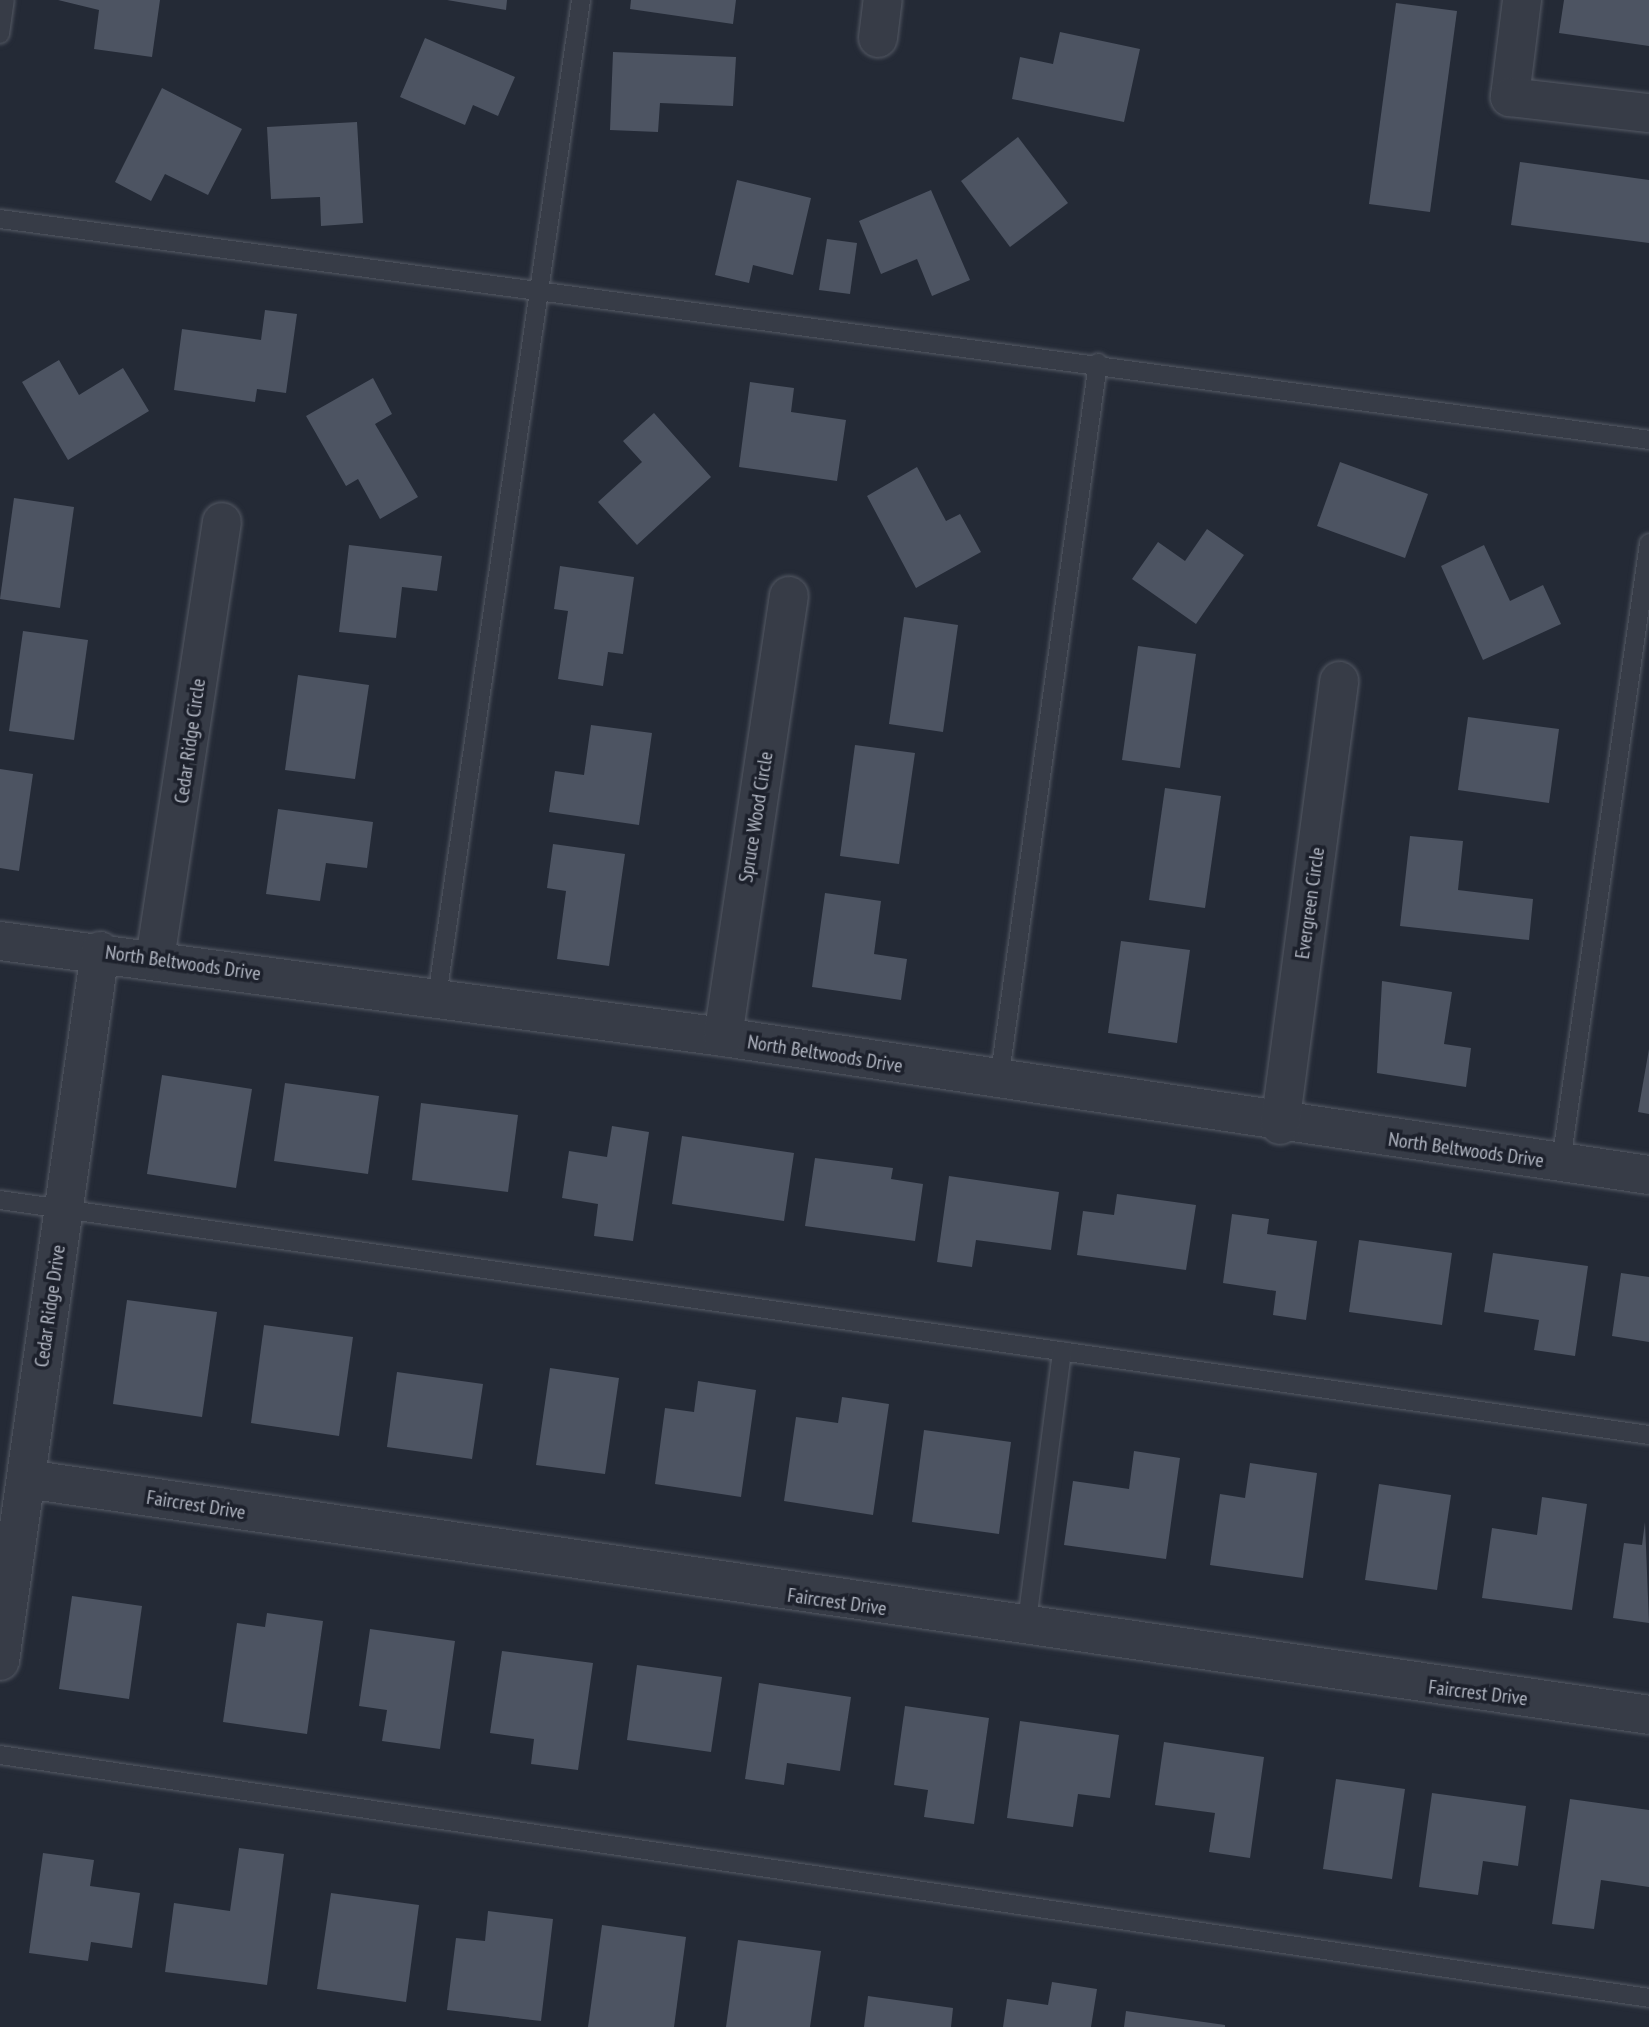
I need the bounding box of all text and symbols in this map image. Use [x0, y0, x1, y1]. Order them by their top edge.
street label: Cedar Ridge Circle [169, 677, 211, 805]
street label: Spruce Wood Circle [734, 750, 778, 884]
street label: Evergreen Circle [1290, 846, 1330, 960]
street label: North Beltwoods Drive [104, 940, 262, 986]
street label: North Beltwoods Drive [746, 1030, 904, 1078]
street label: North Beltwoods Drive [1387, 1127, 1545, 1173]
street label: Cedar Ridge Drive [30, 1243, 70, 1369]
street label: Faircrest Drive [145, 1485, 247, 1525]
street label: Faircrest Drive [786, 1583, 888, 1621]
street label: Faircrest Drive [1427, 1675, 1529, 1711]

